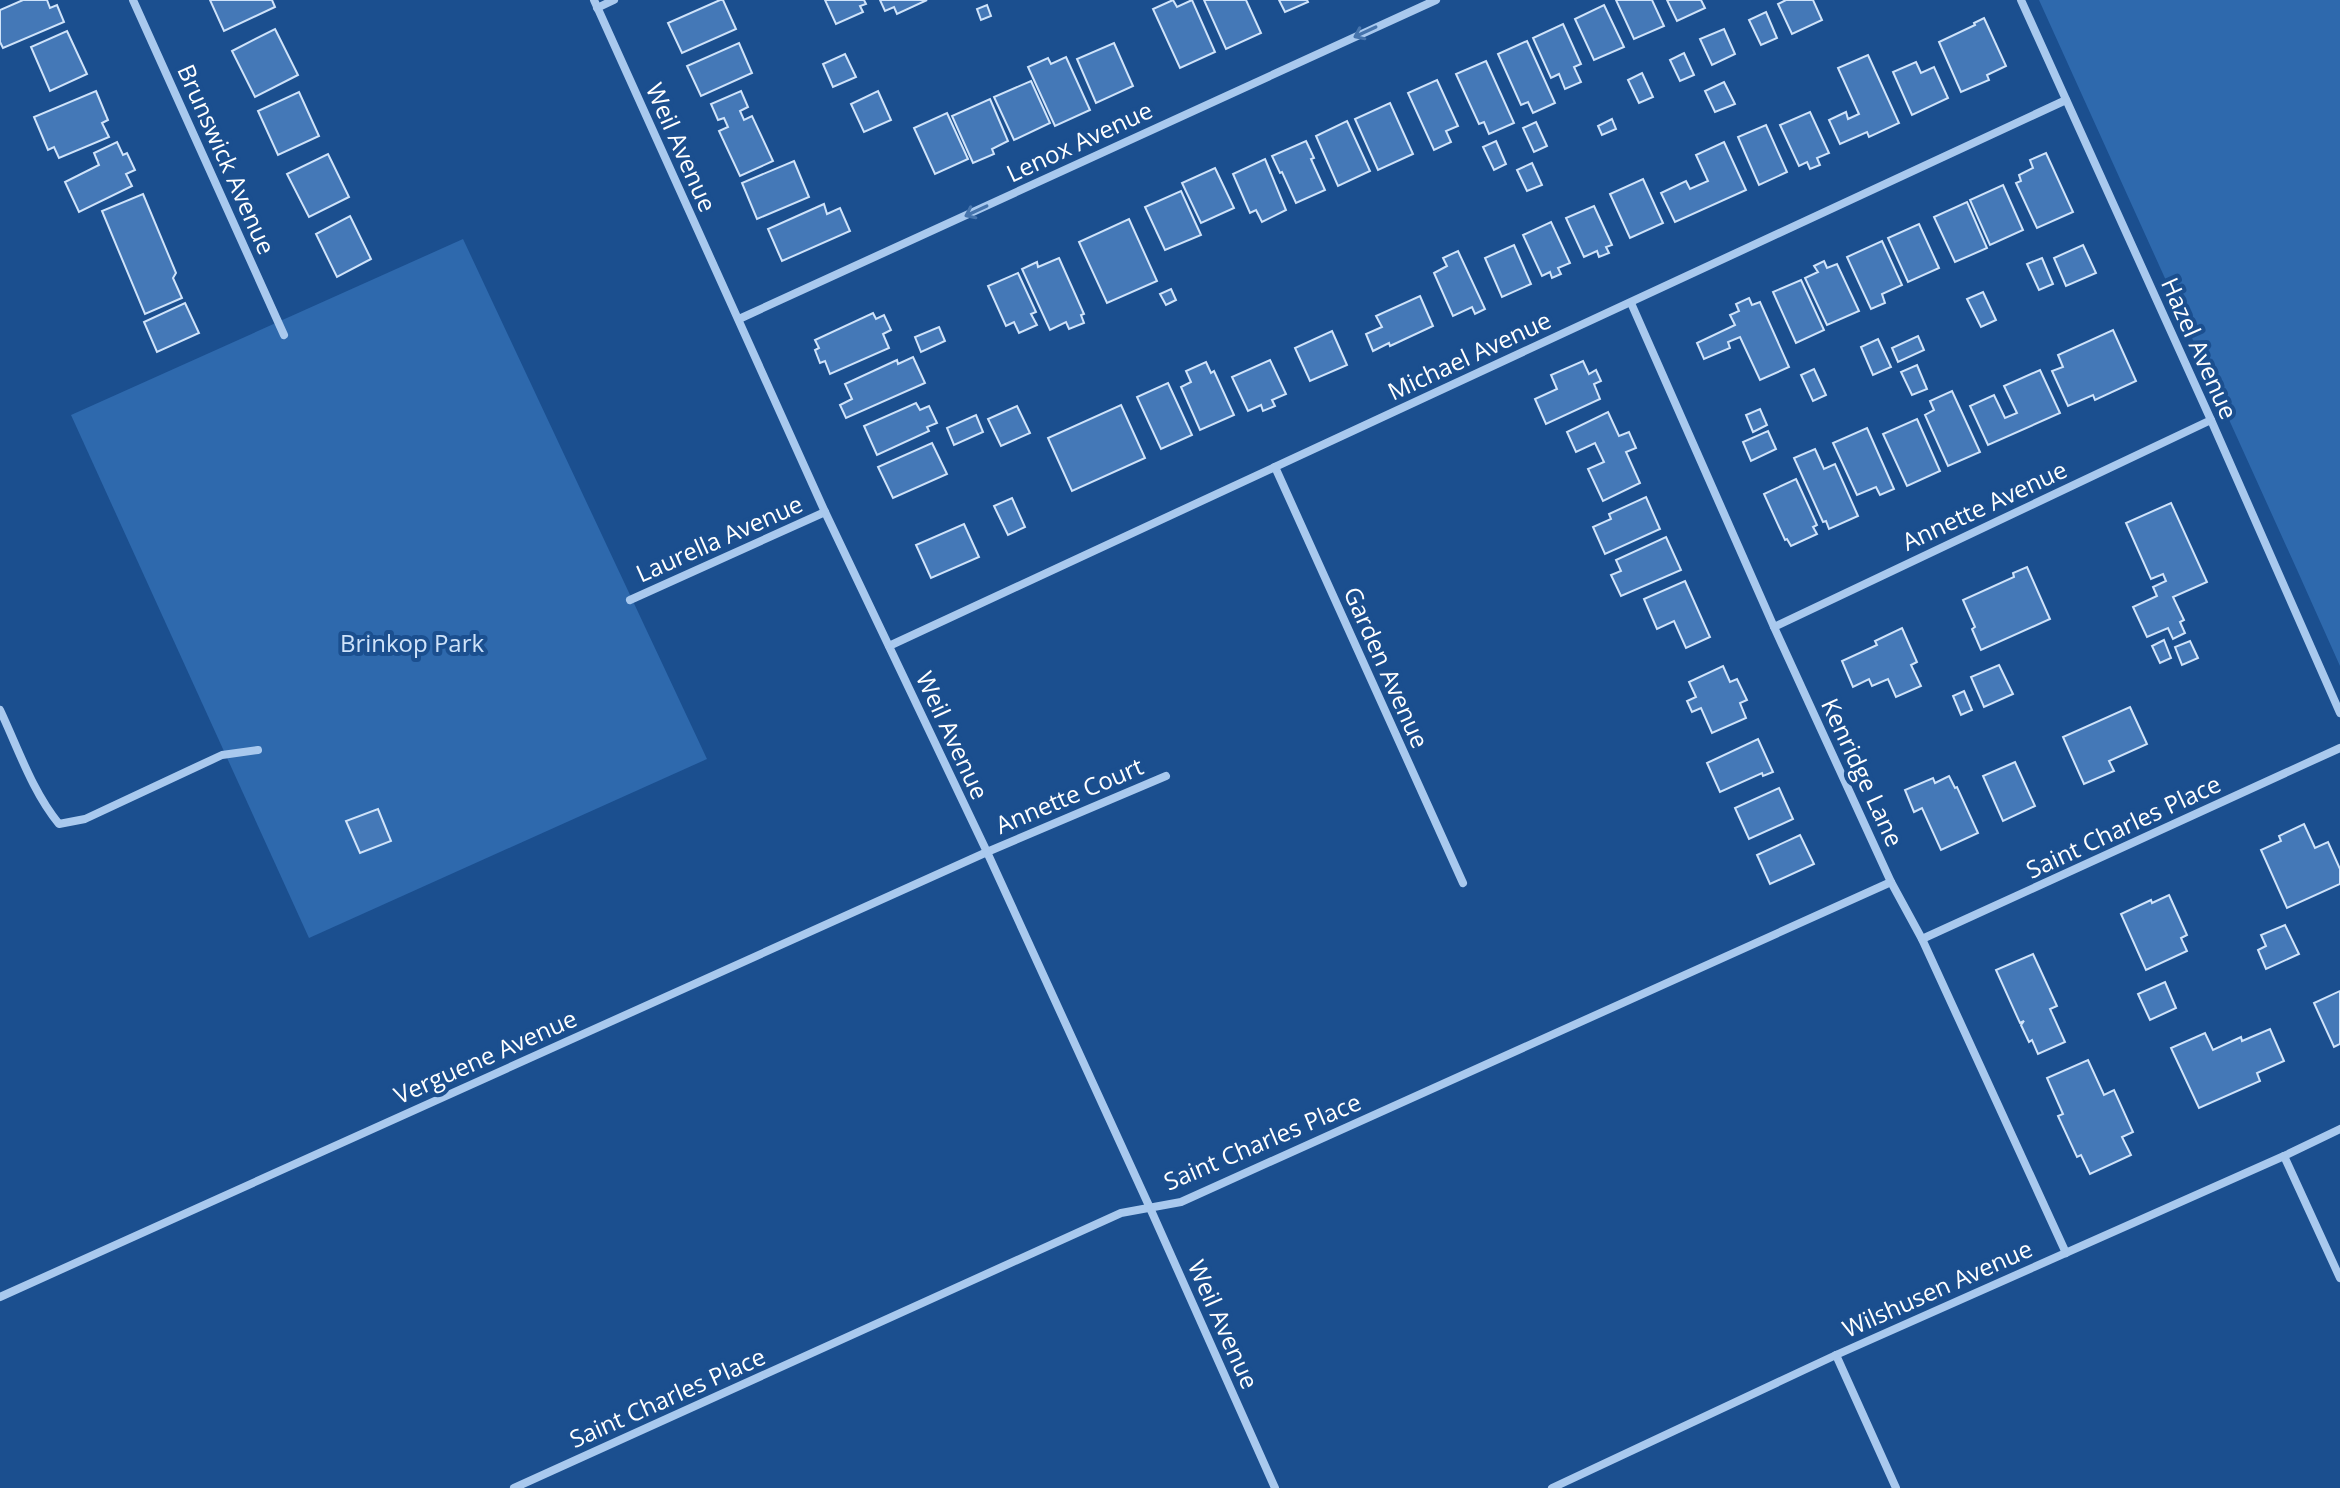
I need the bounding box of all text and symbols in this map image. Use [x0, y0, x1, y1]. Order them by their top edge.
one-way arrow [1353, 26, 1377, 41]
street label: Brunswick Avenue [170, 59, 284, 259]
street label: Weil Avenue [639, 77, 725, 217]
street label: Lenox Avenue [1001, 93, 1157, 189]
one-way arrow [964, 204, 988, 219]
street label: Hazel Avenue [2154, 272, 2246, 424]
street label: Michael Avenue [1382, 303, 1556, 407]
street label: Annette Avenue [1896, 452, 2072, 558]
street label: Laurella Avenue [630, 487, 808, 589]
street label: Garden Avenue [1337, 581, 1437, 753]
park label: Brinkop Park [340, 626, 485, 659]
street label: Weil Avenue [909, 666, 997, 804]
street label: Kenridge Lane [1814, 692, 1912, 852]
street label: Annette Court [990, 749, 1148, 841]
street label: Saint Charles Place [2020, 766, 2226, 886]
street label: Verguene Avenue [388, 1001, 582, 1111]
street label: Saint Charles Place [1158, 1085, 1366, 1197]
street label: Wilshusen Avenue [1837, 1231, 2037, 1345]
street label: Weil Avenue [1181, 1254, 1267, 1394]
street label: Saint Charles Place [564, 1339, 770, 1455]

